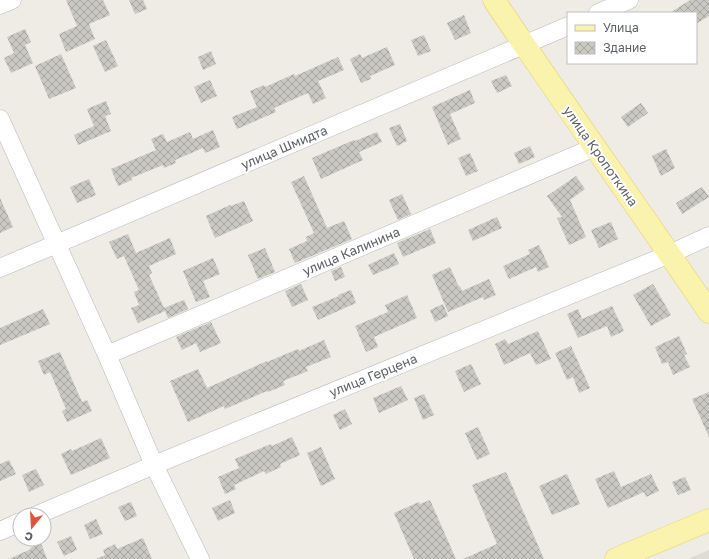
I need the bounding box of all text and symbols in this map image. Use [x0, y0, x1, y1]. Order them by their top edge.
legend [567, 12, 697, 64]
text: Улица [603, 20, 639, 35]
text: Здание [603, 40, 646, 55]
street label: улица Кропоткина [560, 103, 642, 209]
street label: улица Шмидта [238, 122, 330, 172]
street label: улица Калинина [300, 223, 402, 279]
street label: улица Герцена [327, 350, 419, 400]
north arrow [12, 507, 52, 547]
text: С [23, 530, 34, 544]

